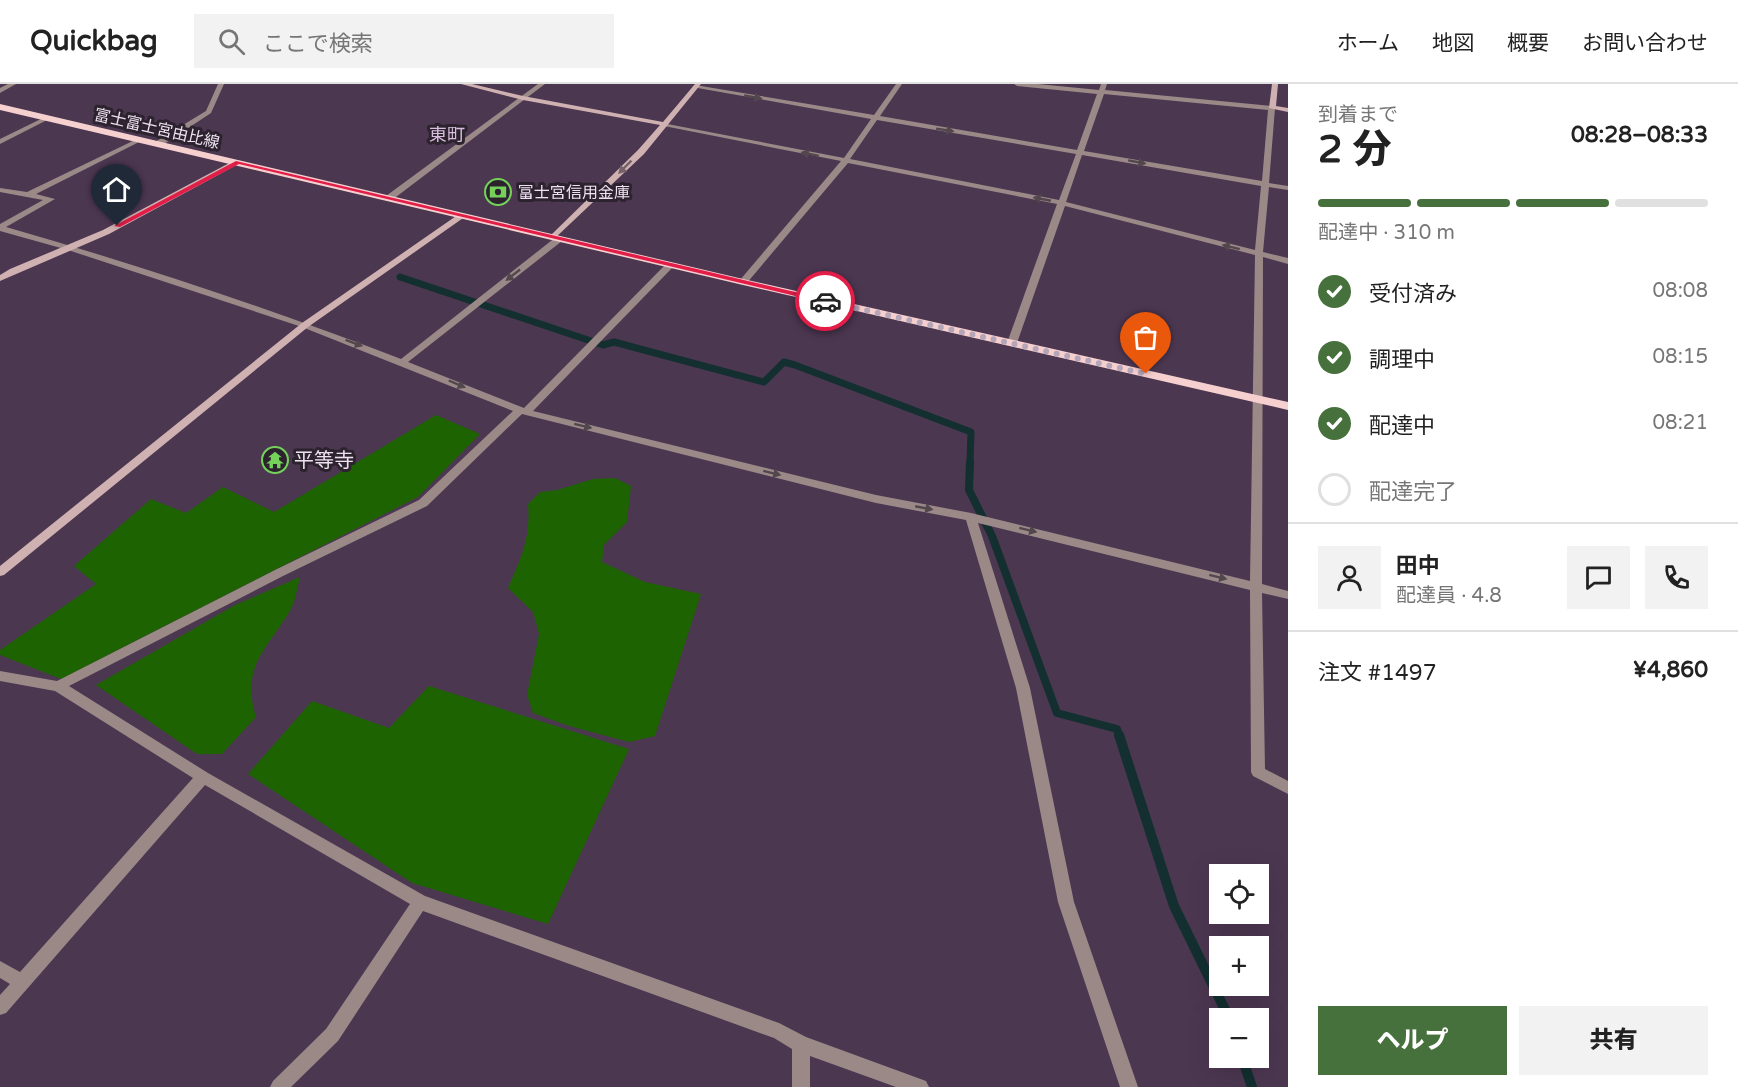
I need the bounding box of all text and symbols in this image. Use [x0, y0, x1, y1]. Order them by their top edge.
search box [194, 14, 614, 68]
text: Quickbag [30, 24, 158, 58]
icon: search [215, 25, 248, 58]
text: ここで検索 [263, 31, 373, 57]
text: ホーム [1337, 31, 1399, 56]
text: 地図 [1432, 31, 1474, 56]
text: 概要 [1507, 31, 1549, 56]
text: お問い合わせ [1582, 31, 1708, 56]
one-way arrow [744, 93, 763, 102]
text: 到着まで [1318, 103, 1398, 127]
street label: 富士富士宮由比線 [92, 105, 221, 153]
text: 08:28–08:33 [1571, 122, 1708, 148]
district label: 東町 [429, 124, 465, 146]
one-way arrow [936, 126, 955, 135]
text: 2 分 [1318, 126, 1392, 173]
one-way arrow [800, 149, 819, 158]
one-way arrow [1128, 158, 1147, 167]
one-way arrow [619, 160, 633, 174]
pin [91, 164, 142, 226]
icon: home [100, 173, 133, 206]
bank icon: 富士宮信用金庫 [483, 177, 513, 207]
place label: 富士宮信用金庫 [518, 183, 630, 203]
one-way arrow [1033, 194, 1052, 203]
text: 配達中 · 310 m [1318, 221, 1455, 245]
one-way arrow [1222, 241, 1241, 251]
one-way arrow [506, 268, 521, 280]
courier [795, 271, 855, 331]
icon: check [1318, 275, 1351, 308]
text: 08:08 [1653, 279, 1708, 303]
text: 受付済み [1369, 281, 1457, 307]
icon: car [809, 285, 842, 318]
pin [1120, 312, 1171, 374]
icon: bag [1129, 321, 1162, 354]
one-way arrow [345, 339, 363, 349]
icon: check [1318, 341, 1351, 374]
text: 08:15 [1653, 345, 1708, 369]
text: 調理中 [1369, 347, 1435, 373]
one-way arrow [449, 379, 467, 389]
icon: check [1318, 407, 1351, 440]
text: 08:21 [1653, 411, 1708, 435]
text: 配達中 [1369, 413, 1435, 439]
one-way arrow [574, 421, 592, 431]
temple icon: 平等寺 [260, 445, 290, 475]
place label: 平等寺 [294, 449, 354, 473]
one-way arrow [763, 468, 781, 478]
text: 配達完了 [1369, 479, 1457, 505]
one-way arrow [915, 504, 934, 513]
one-way arrow [1019, 526, 1037, 536]
button: person [1318, 546, 1381, 609]
button: chat [1567, 546, 1630, 609]
button: phone [1645, 546, 1708, 609]
text: 田中 [1396, 553, 1440, 579]
one-way arrow [1208, 572, 1227, 582]
text: 配達員 · 4.8 [1396, 584, 1502, 608]
text: ¥4,860 [1633, 657, 1708, 683]
text: 注文 #1497 [1318, 660, 1436, 686]
map controls [1209, 864, 1269, 1068]
button: locate [1209, 864, 1269, 924]
button: + [1209, 936, 1269, 996]
button: ヘルプ [1318, 1006, 1507, 1075]
button: 共有 [1519, 1006, 1708, 1075]
button: − [1209, 1008, 1269, 1068]

